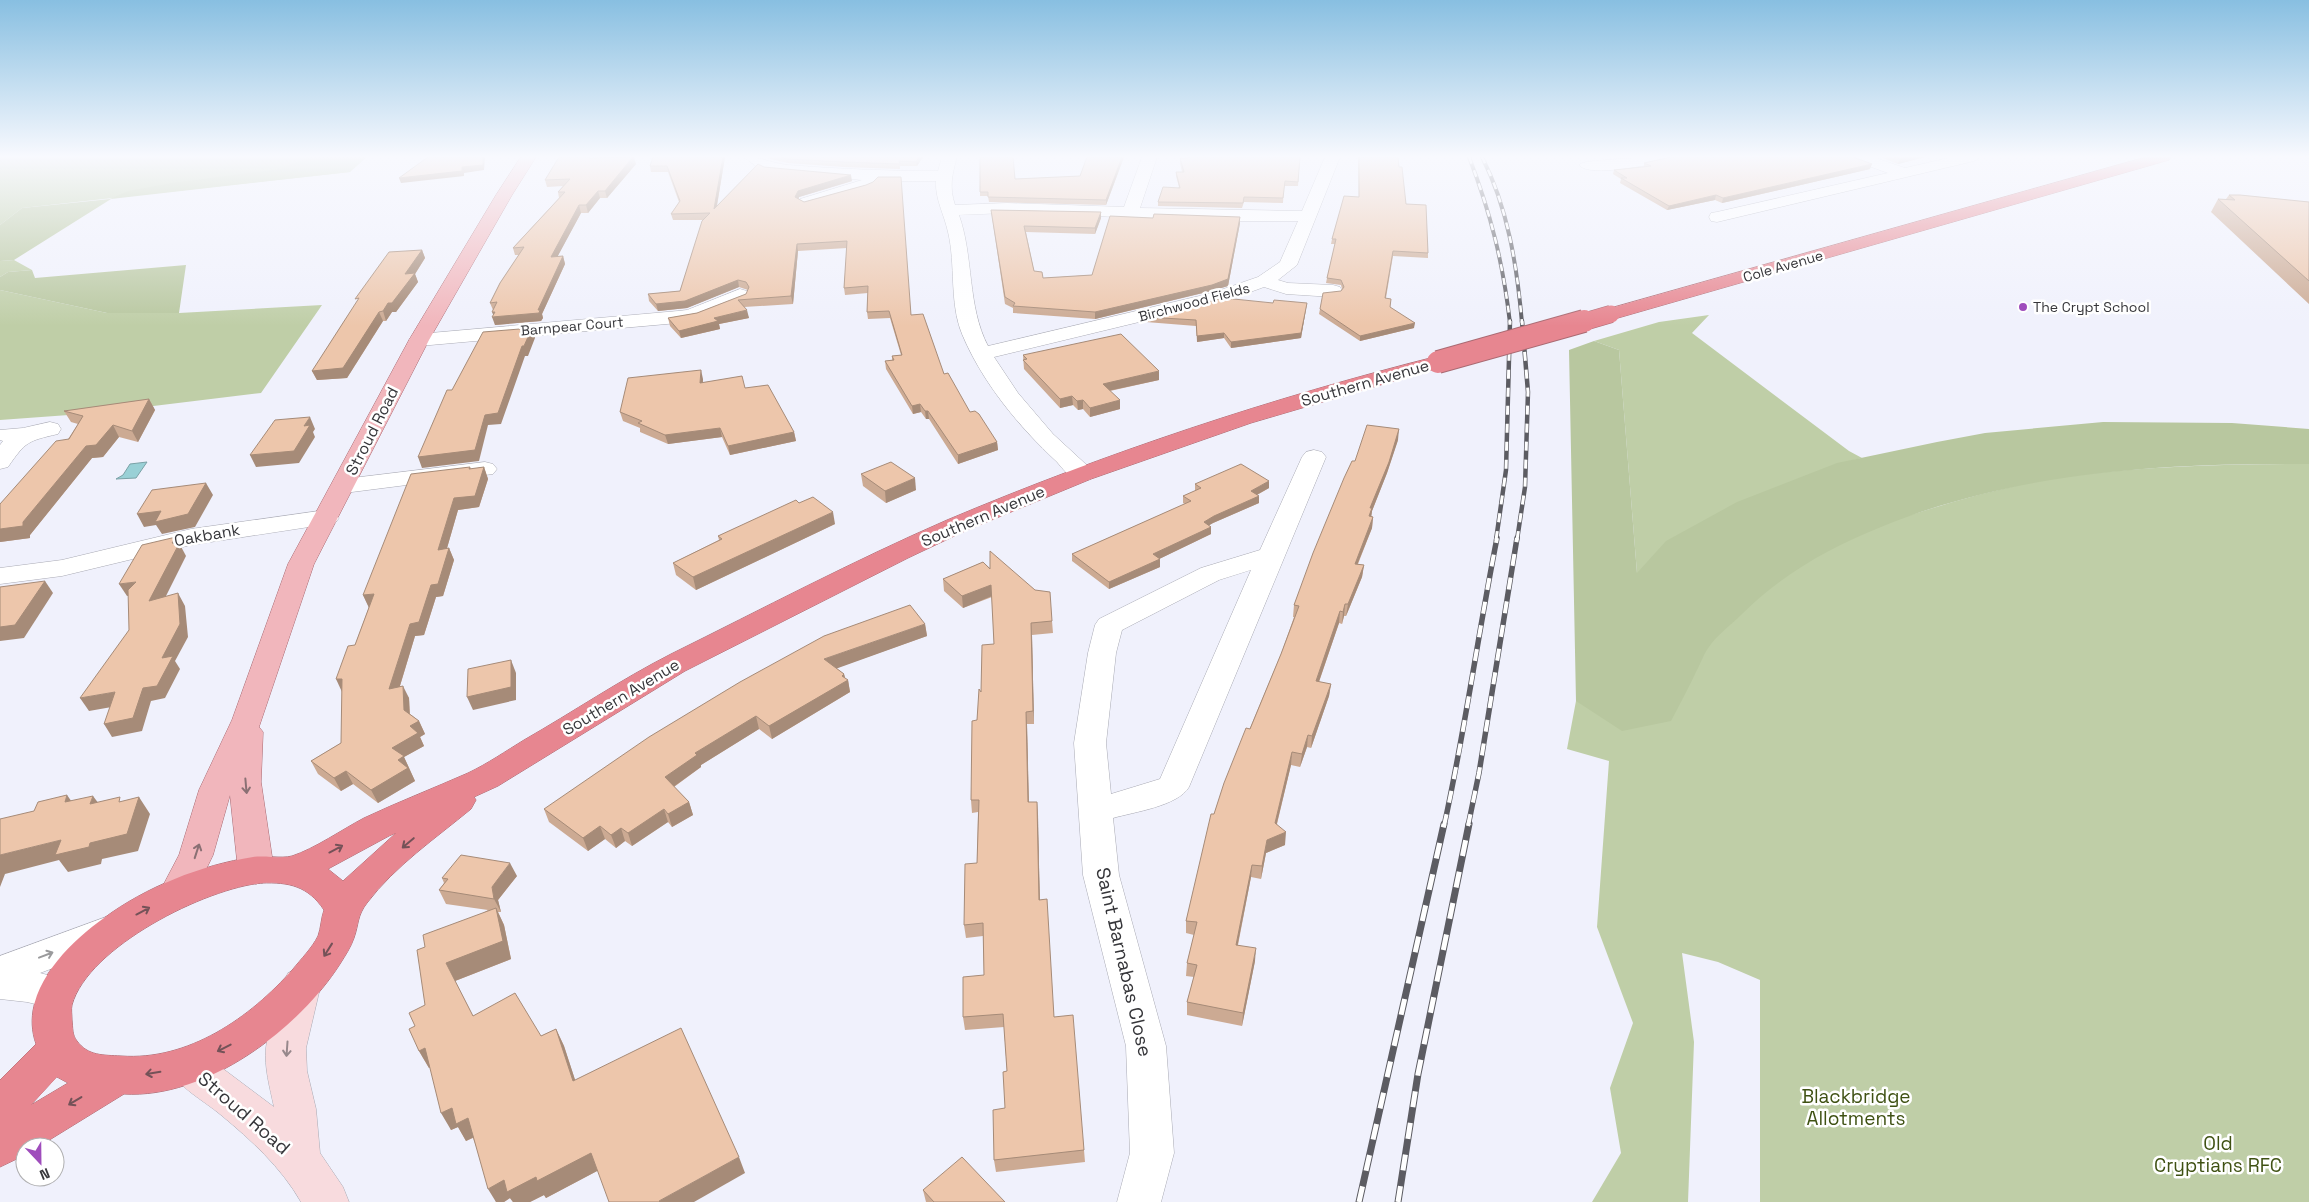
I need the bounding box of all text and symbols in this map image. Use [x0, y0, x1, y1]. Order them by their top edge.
street label: Cole Avenue [1741, 246, 1825, 286]
street label: Birchwood Fields [1136, 278, 1252, 326]
place label: The Crypt School [2033, 298, 2150, 316]
marker: The Crypt School [2017, 301, 2029, 313]
street label: Barnpear Court [520, 313, 624, 339]
street label: Southern Avenue [1298, 355, 1432, 411]
street label: Stroud Road [341, 383, 403, 479]
street label: Southern Avenue [918, 480, 1048, 552]
street label: Oakbank [172, 519, 242, 551]
street label: Southern Avenue [559, 654, 683, 740]
one-way arrow [242, 778, 251, 794]
one-way arrow [402, 837, 415, 848]
one-way arrow [193, 844, 202, 860]
one-way arrow [328, 844, 343, 854]
street label: Saint Barnabas Close [1090, 865, 1158, 1059]
one-way arrow [135, 906, 150, 916]
one-way arrow [323, 942, 333, 956]
one-way arrow [38, 949, 53, 958]
one-way arrow [282, 1040, 292, 1056]
one-way arrow [217, 1043, 232, 1053]
street label: Stroud Road [193, 1066, 295, 1160]
one-way arrow [145, 1069, 161, 1079]
park label: Blackbridge Allotments [1801, 1084, 1911, 1131]
one-way arrow [68, 1096, 82, 1106]
park label: Old Cryptians RFC [2154, 1131, 2282, 1178]
north arrow [15, 1137, 65, 1187]
text: N [37, 1164, 53, 1184]

